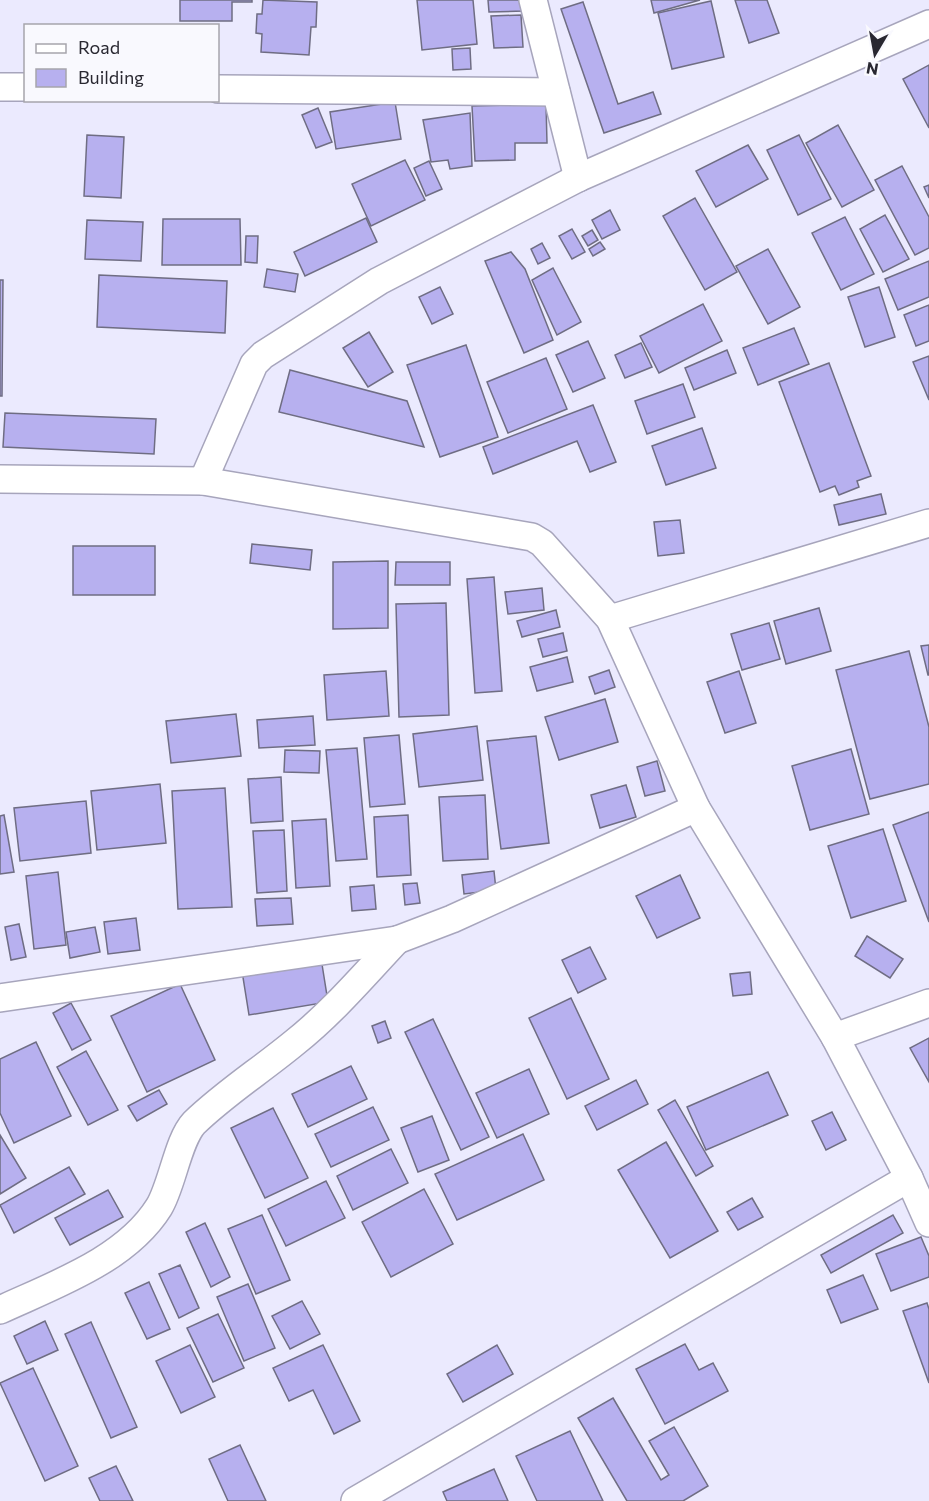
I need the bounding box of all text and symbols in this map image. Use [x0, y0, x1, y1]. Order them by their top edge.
legend [24, 24, 219, 102]
north arrow [845, 24, 905, 84]
text: Road [78, 36, 120, 58]
text: N [865, 59, 880, 80]
text: Building [78, 66, 144, 88]

